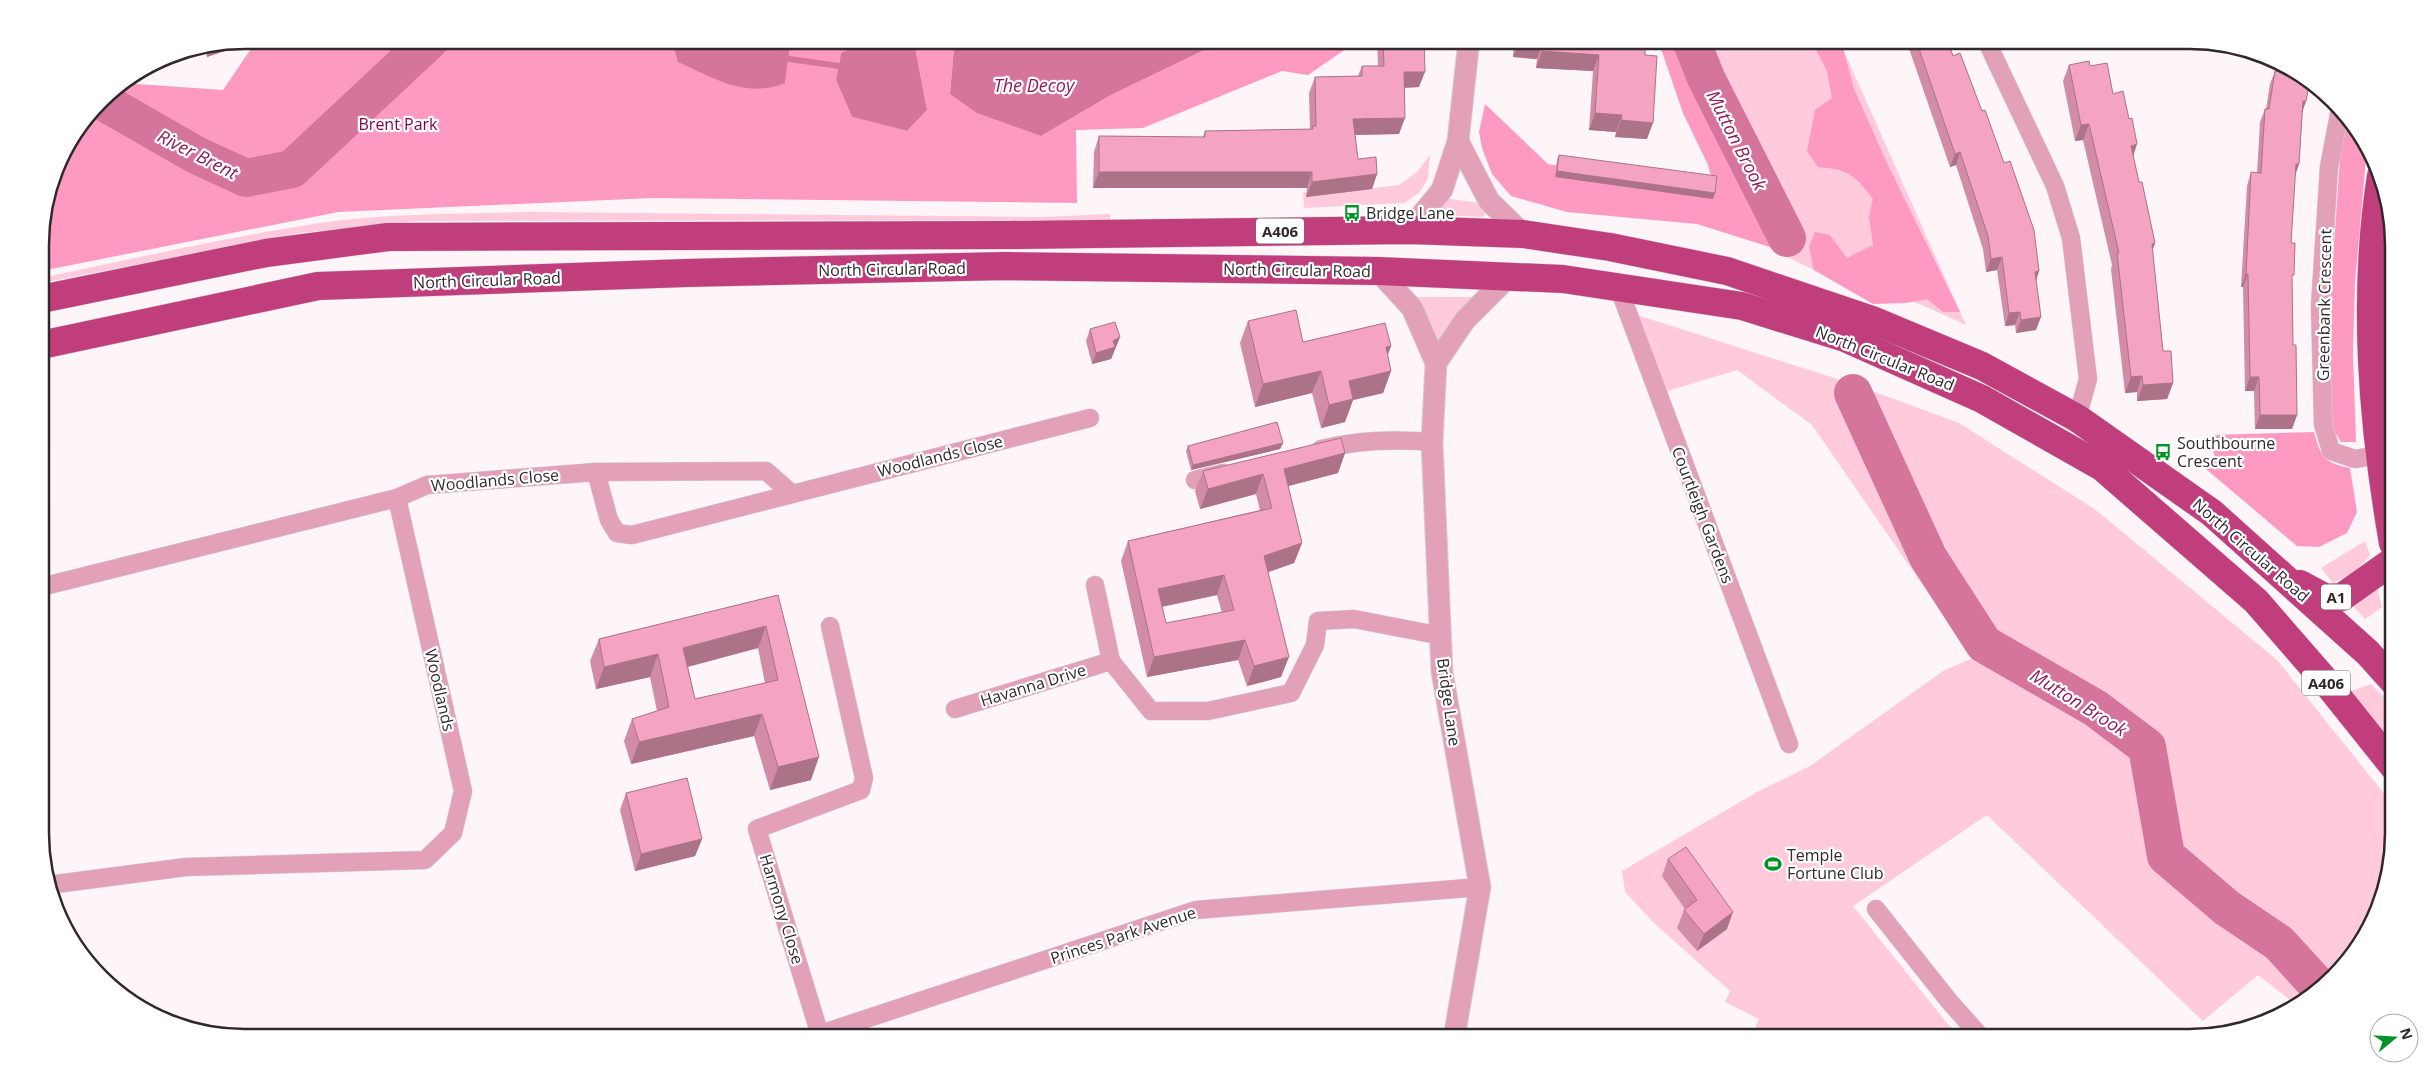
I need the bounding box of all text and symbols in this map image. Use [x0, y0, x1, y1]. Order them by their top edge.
water label: The Decoy [994, 73, 1076, 97]
water label: Mutton Brook [1701, 86, 1773, 195]
park label: Brent Park [359, 113, 438, 135]
water label: River Brent [154, 124, 243, 185]
place label: Bridge Lane [1366, 202, 1455, 224]
bus stop icon: Bridge Lane [1342, 203, 1362, 223]
road number: A406 [1256, 218, 1304, 244]
street label: Greenbank Crescent [2312, 228, 2336, 381]
street label: North Circular Road [818, 257, 966, 281]
street label: North Circular Road [1223, 258, 1371, 282]
street label: North Circular Road [413, 266, 561, 294]
street label: North Circular Road [1812, 320, 1958, 396]
street label: Woodlands Close [875, 430, 1005, 482]
place label: Southbourne Crescent [2177, 432, 2275, 472]
bus stop icon: Southbourne Crescent [2153, 442, 2173, 462]
street label: Courtleigh Gardens [1667, 443, 1739, 587]
street label: Woodlands Close [430, 463, 560, 497]
street label: North Circular Road [2188, 493, 2314, 607]
road number: A1 [2321, 584, 2351, 610]
street label: Woodlands [420, 647, 460, 733]
street label: Bridge Lane [1432, 657, 1466, 747]
street label: Havanna Drive [977, 658, 1089, 712]
water label: Mutton Brook [2026, 663, 2133, 742]
road number: A406 [2302, 670, 2350, 696]
place label: Temple Fortune Club [1787, 844, 1884, 884]
street label: Harmony Close [755, 851, 809, 967]
sports icon: Temple Fortune Club [1763, 854, 1783, 874]
street label: Princes Park Avenue [1047, 901, 1199, 969]
north arrow [2369, 1013, 2419, 1063]
text: N [2396, 1025, 2418, 1042]

